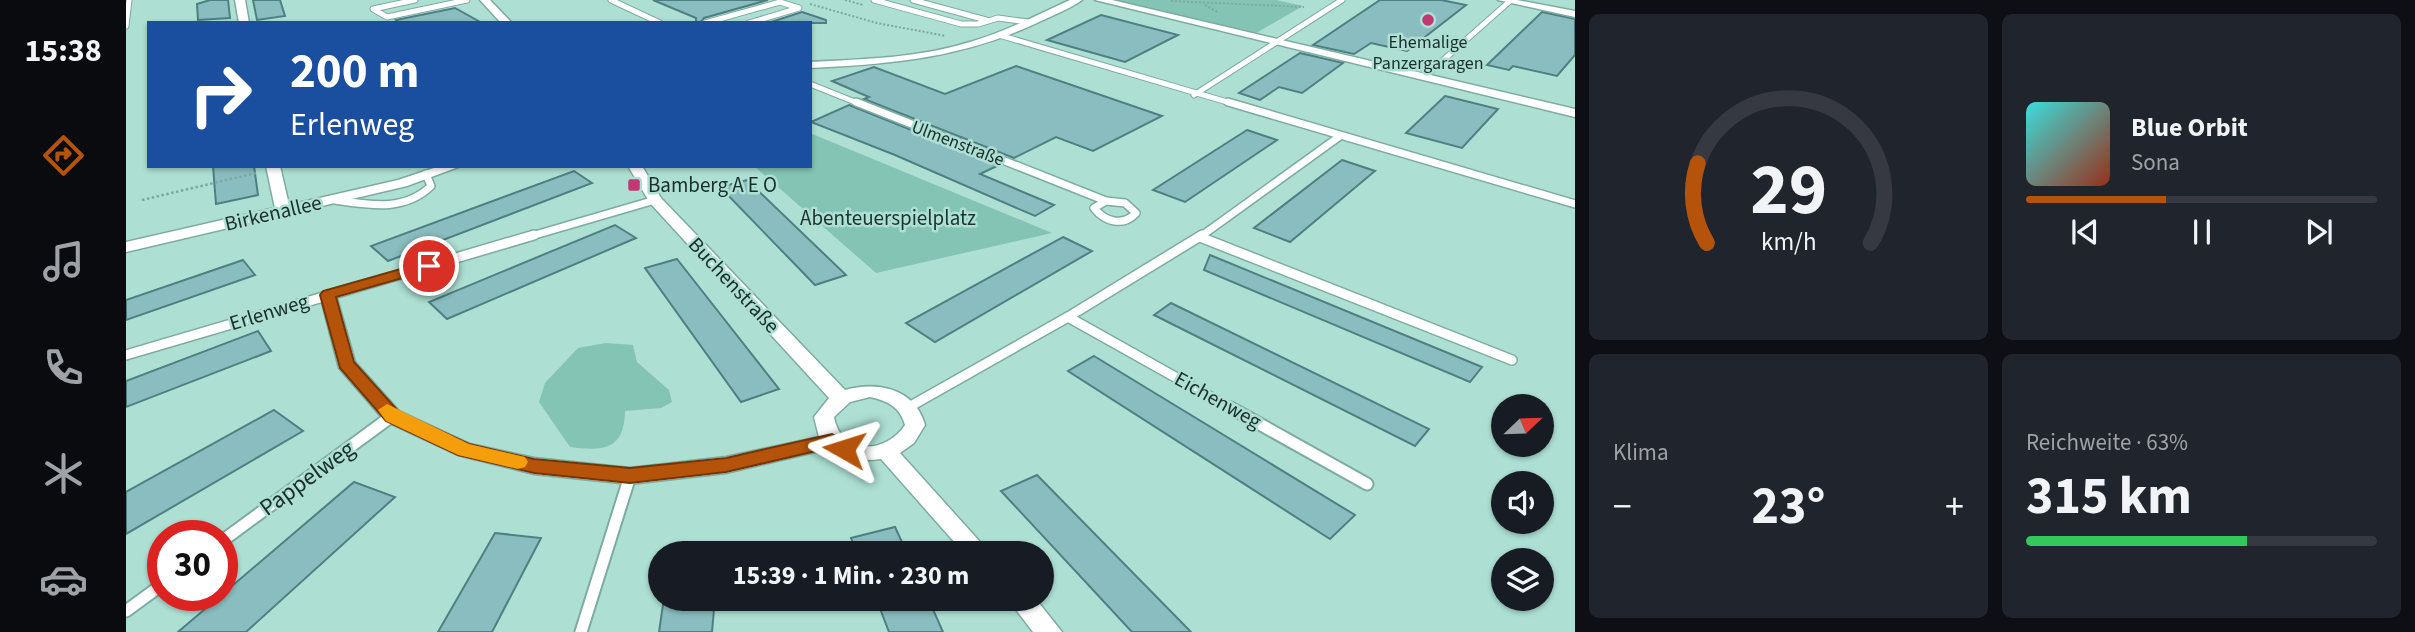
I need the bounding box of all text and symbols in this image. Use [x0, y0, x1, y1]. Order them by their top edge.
marker: Ehemalige Panzergaragen [1420, 12, 1436, 28]
text: 15:38 [24, 28, 102, 74]
place label: Ehemalige Panzergaragen [1372, 30, 1484, 76]
text: 200 m [290, 37, 419, 107]
icon: right [175, 49, 266, 140]
text: Erlenweg [290, 102, 414, 148]
text: Blue Orbit [2131, 109, 2248, 146]
street label: Ulmenstraße [908, 114, 1008, 173]
icon: directions [39, 131, 88, 180]
text: 29 [1750, 138, 1827, 242]
text: Sona [2131, 146, 2180, 179]
place label: Bamberg A E O [648, 170, 777, 200]
marker: Bamberg A E O [626, 177, 642, 193]
street label: Birkenallee [221, 187, 325, 239]
park label: Abenteuerspielplatz [800, 203, 976, 233]
icon: previous [2066, 213, 2104, 251]
icon: pause [2183, 213, 2221, 251]
icon: next [2300, 213, 2338, 251]
text: km/h [1761, 224, 1816, 260]
street label: Buchenstraße [681, 230, 787, 340]
pin [399, 236, 459, 296]
icon: music [39, 237, 88, 286]
icon: arrive [410, 247, 448, 285]
street label: Erlenweg [226, 286, 313, 338]
icon: phone [39, 343, 88, 392]
street label: Eichenweg [1169, 364, 1267, 436]
north arrow [1491, 394, 1554, 457]
map controls [1491, 394, 1554, 611]
position arrow [807, 412, 881, 486]
text: Reichweite · 63% [2026, 426, 2188, 459]
street label: Pappelweg [252, 432, 362, 525]
text: Klima [1613, 436, 1669, 469]
icon: climate [39, 449, 88, 498]
text: 315 km [2026, 460, 2192, 534]
text: 23° [1752, 470, 1825, 544]
button: sound [1491, 471, 1554, 534]
text: − [1613, 480, 1632, 534]
text: + [1945, 480, 1964, 534]
speed limit sign: 30 [147, 520, 238, 611]
button: layers [1491, 548, 1554, 611]
icon: car [39, 555, 88, 604]
text: 15:39 · 1 Min. · 230 m [733, 557, 969, 594]

